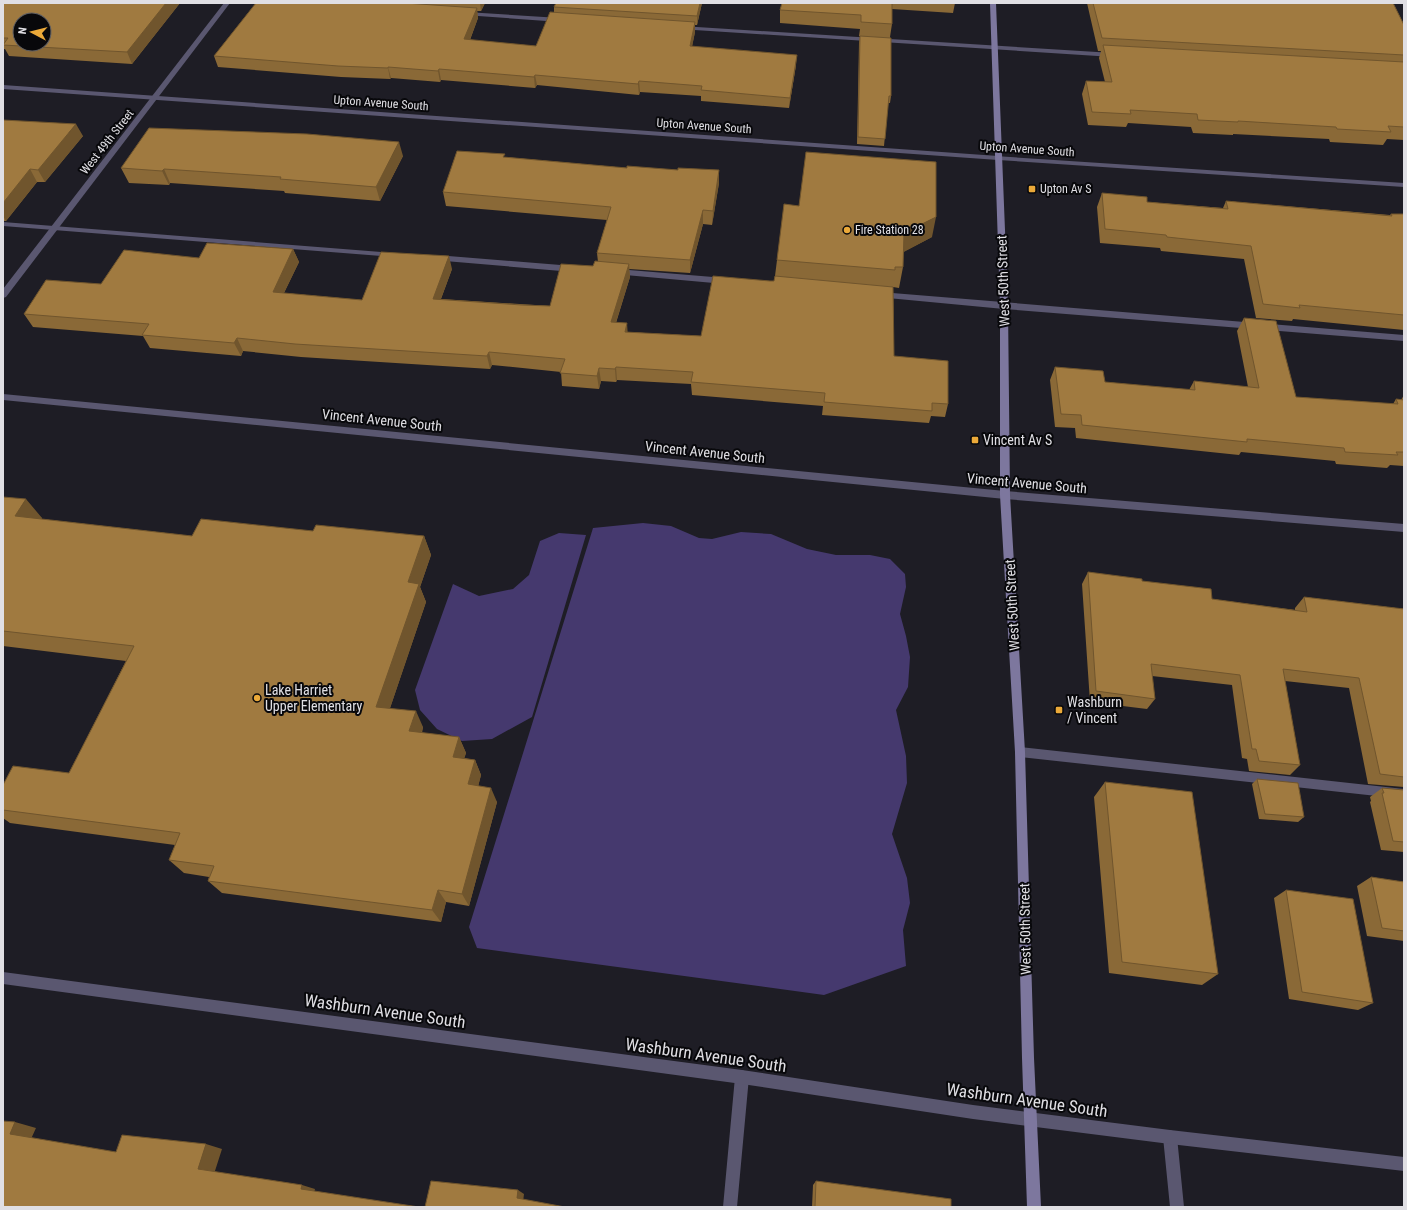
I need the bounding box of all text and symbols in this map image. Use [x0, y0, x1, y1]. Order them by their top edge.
north arrow [12, 12, 52, 52]
text: N [16, 26, 29, 35]
street label: Upton Avenue South [333, 93, 429, 113]
street label: West 49th Street [77, 106, 137, 177]
street label: Upton Avenue South [656, 116, 752, 136]
street label: Upton Avenue South [979, 139, 1075, 159]
place label: Upton Av S [1040, 182, 1091, 196]
marker: Upton Av S [1027, 184, 1037, 194]
place label: Fire Station 28 [855, 223, 924, 237]
marker: Fire Station 28 [842, 225, 852, 235]
street label: West 50th Street [993, 235, 1013, 327]
street label: Vincent Avenue South [321, 406, 443, 434]
place label: Vincent Av S [983, 432, 1052, 448]
marker: Vincent Av S [970, 435, 980, 445]
street label: Vincent Avenue South [644, 438, 766, 466]
street label: Vincent Avenue South [966, 470, 1088, 496]
street label: West 50th Street [1002, 559, 1022, 651]
place label: Lake Harriet Upper Elementary [265, 682, 363, 714]
marker: Lake Harriet Upper Elementary [252, 693, 262, 703]
place label: Washburn / Vincent [1067, 694, 1122, 726]
marker: Washburn / Vincent [1054, 705, 1064, 715]
street label: West 50th Street [1016, 883, 1034, 975]
street label: Washburn Avenue South [303, 990, 467, 1032]
street label: Washburn Avenue South [624, 1034, 788, 1076]
street label: Washburn Avenue South [945, 1079, 1109, 1121]

